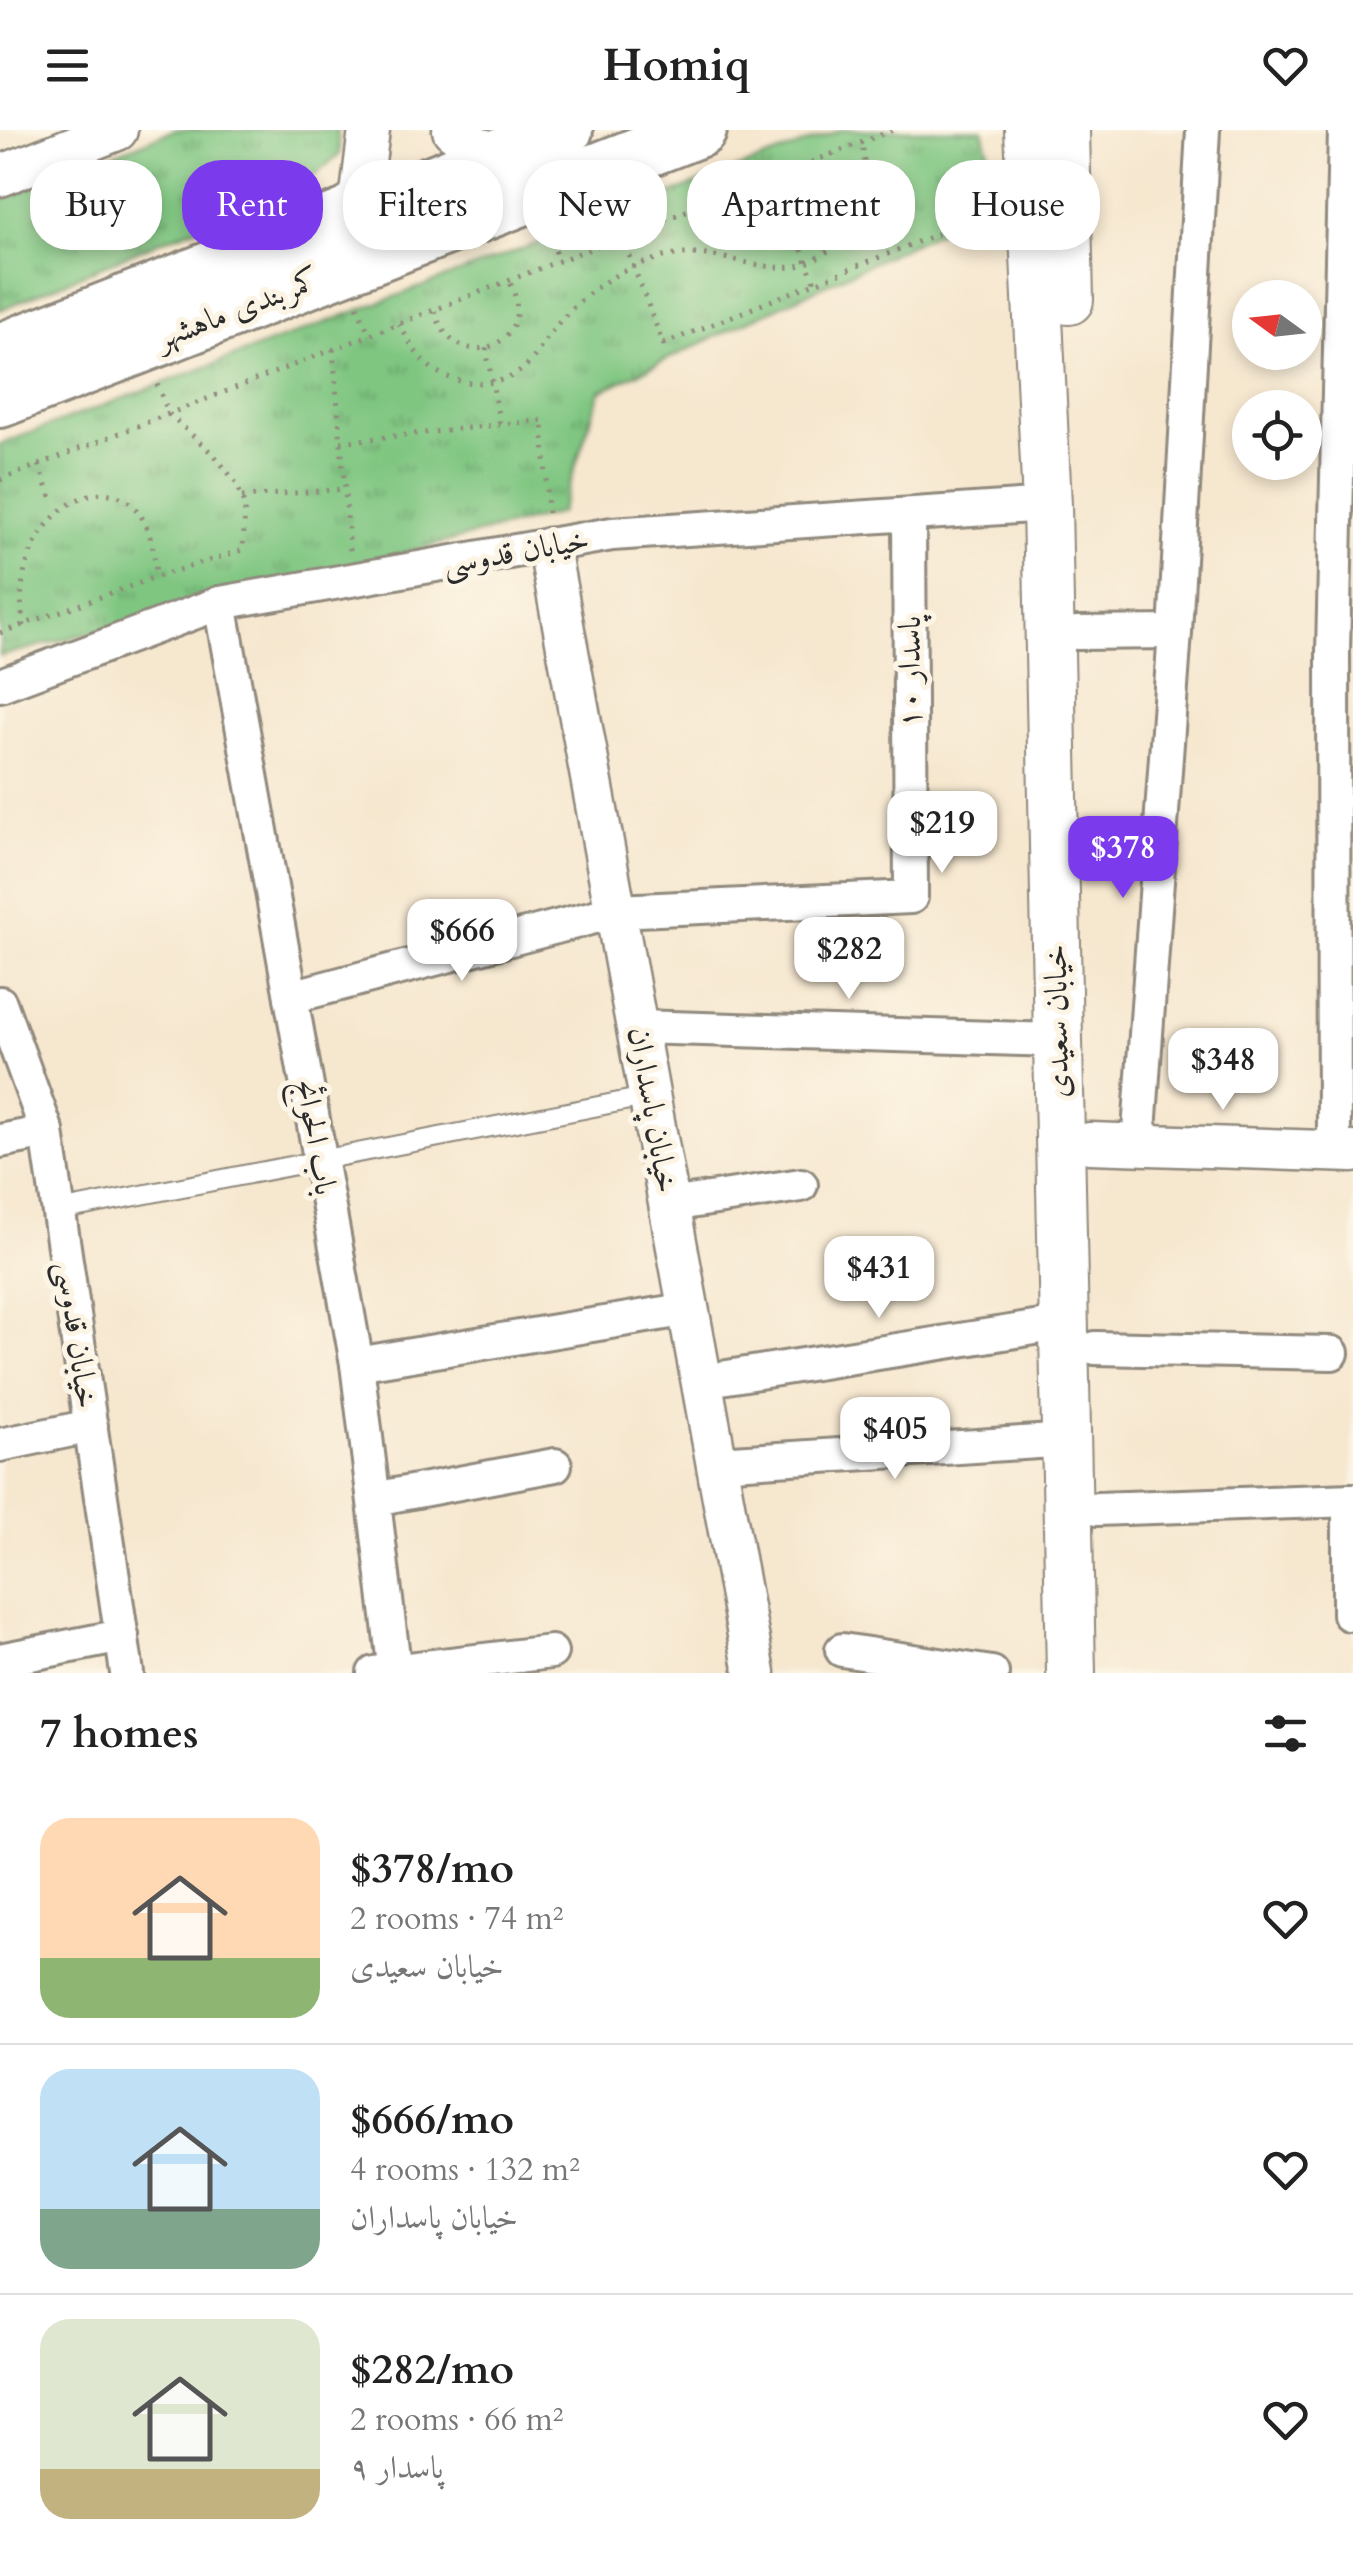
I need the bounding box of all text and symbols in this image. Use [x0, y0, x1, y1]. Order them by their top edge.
text: Homiq [603, 35, 750, 96]
icon: menu [40, 38, 95, 93]
icon: heart [1258, 38, 1313, 93]
chip: Buy [30, 160, 162, 250]
chip: Rent [182, 160, 323, 250]
chip: Filters [343, 160, 503, 250]
chip: New [523, 160, 667, 250]
chip: Apartment [687, 160, 915, 250]
chip: House [935, 160, 1100, 250]
street label: کمربندی ماهشهر [147, 258, 326, 361]
north arrow [1232, 280, 1322, 370]
map controls [1232, 280, 1322, 480]
button: locate [1232, 390, 1322, 480]
street label: خیابان قدوسی [439, 517, 593, 587]
street label: پاسدار ۱۰ [888, 614, 932, 728]
pin: $219 [883, 791, 1001, 876]
text: $219 [909, 801, 975, 845]
pin: $378 [1064, 816, 1182, 901]
text: $378 [1090, 826, 1156, 870]
pin: $666 [403, 899, 521, 984]
text: $666 [429, 909, 495, 953]
pin: $282 [790, 917, 908, 1002]
text: $282 [816, 927, 882, 971]
street label: خیابان سعیدی [1034, 944, 1080, 1098]
street label: خیابان پاسداران [617, 1023, 689, 1197]
pin: $348 [1164, 1028, 1282, 1113]
text: $348 [1190, 1038, 1256, 1082]
street label: باب الحوائج [280, 1075, 348, 1199]
pin: $431 [820, 1236, 938, 1321]
text: $431 [846, 1246, 912, 1290]
street label: خیابان قدوسی [45, 1259, 109, 1411]
pin: $405 [836, 1397, 954, 1482]
text: $405 [862, 1407, 928, 1451]
text: 7 homes [40, 1705, 198, 1762]
icon: filters [1258, 1706, 1313, 1761]
text: $378/mo [350, 1840, 514, 1897]
icon: home [120, 1858, 240, 1978]
icon: heart [1258, 1891, 1313, 1946]
text: 2 rooms · 74 m² [350, 1897, 563, 1941]
text: خیابان سعیدی [350, 1945, 504, 1989]
text: $666/mo [350, 2091, 514, 2148]
icon: home [120, 2109, 240, 2229]
icon: heart [1258, 2142, 1313, 2197]
text: 4 rooms · 132 m² [350, 2148, 580, 2192]
text: خیابان پاسداران [350, 2196, 518, 2240]
text: $282/mo [350, 2341, 514, 2398]
icon: home [120, 2359, 240, 2479]
icon: heart [1258, 2392, 1313, 2447]
text: 2 rooms · 66 m² [350, 2398, 563, 2442]
text: پاسدار ۹ [350, 2446, 444, 2490]

